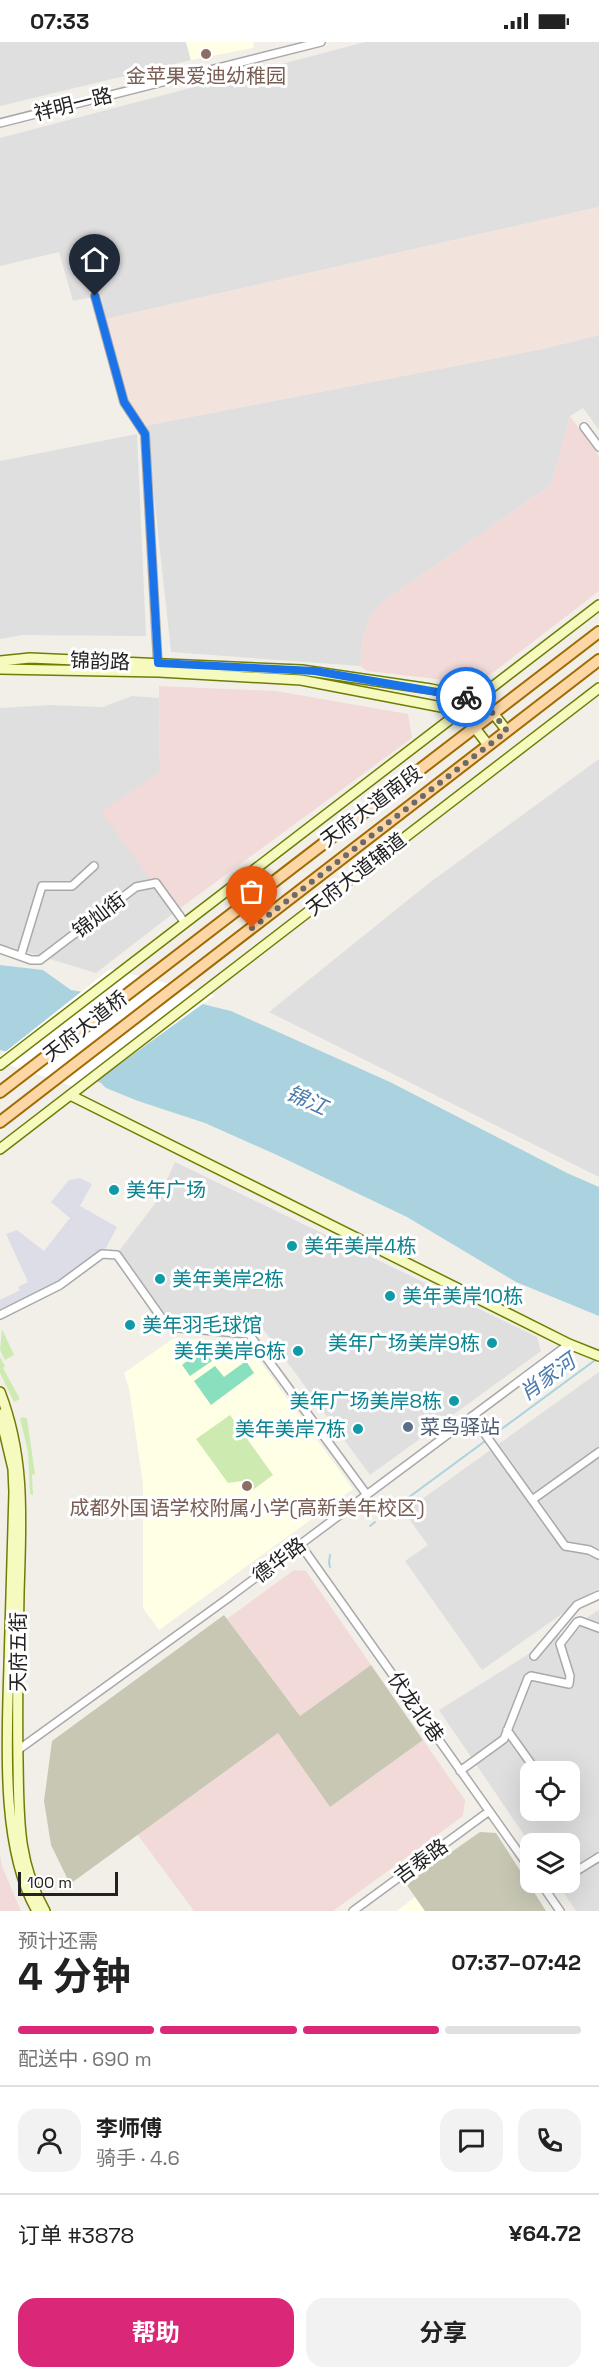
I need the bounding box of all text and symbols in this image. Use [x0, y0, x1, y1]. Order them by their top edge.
text: 07:33 [30, 7, 89, 35]
marker: 金苹果爱迪幼稚园 [199, 47, 213, 61]
place label: 金苹果爱迪幼稚园 [126, 63, 286, 89]
street label: 祥明一路 [31, 82, 115, 126]
pin [69, 234, 120, 296]
icon: home [78, 243, 111, 276]
street label: 锦韵路 [70, 647, 130, 675]
courier [436, 667, 496, 727]
icon: bike [450, 681, 483, 714]
street label: 天府大道南段 [315, 760, 427, 852]
street label: 天府大道辅道 [301, 827, 411, 921]
pin [226, 866, 277, 928]
icon: bag [235, 875, 268, 908]
street label: 锦灿街 [67, 887, 131, 943]
street label: 天府大道桥 [38, 985, 132, 1067]
water label: 锦江 [282, 1079, 334, 1122]
place label: 美年广场 [126, 1177, 206, 1203]
marker: 美年广场 [107, 1183, 121, 1197]
place label: 美年美岸4栋 [304, 1233, 417, 1259]
marker: 美年美岸4栋 [285, 1239, 299, 1253]
place label: 美年美岸2栋 [172, 1266, 284, 1292]
marker: 美年美岸2栋 [153, 1272, 167, 1286]
place label: 美年美岸10栋 [402, 1283, 523, 1309]
marker: 美年美岸10栋 [383, 1289, 397, 1303]
place label: 美年羽毛球馆 [142, 1312, 262, 1338]
marker: 美年羽毛球馆 [123, 1318, 137, 1332]
place label: 美年广场美岸9栋 [328, 1330, 480, 1356]
marker: 美年广场美岸9栋 [485, 1336, 499, 1350]
place label: 美年美岸6栋 [174, 1338, 286, 1364]
marker: 美年美岸6栋 [291, 1344, 305, 1358]
water label: 肖家河 [514, 1345, 584, 1406]
place label: 美年广场美岸8栋 [290, 1388, 442, 1414]
marker: 美年广场美岸8栋 [447, 1394, 461, 1408]
place label: 菜鸟驿站 [420, 1414, 500, 1440]
place label: 美年美岸7栋 [235, 1416, 346, 1442]
marker: 菜鸟驿站 [401, 1420, 415, 1434]
marker: 美年美岸7栋 [351, 1422, 365, 1436]
marker: 成都外国语学校附属小学(高新美年校区) [240, 1479, 254, 1493]
place label: 成都外国语学校附属小学(高新美年校区) [69, 1495, 425, 1521]
street label: 德华路 [247, 1532, 311, 1588]
street label: 天府五街 [5, 1612, 31, 1692]
street label: 伏龙北巷 [382, 1667, 450, 1747]
map controls [520, 1761, 580, 1893]
button: locate [520, 1761, 580, 1821]
street label: 吉泰路 [389, 1833, 453, 1889]
button: layers [520, 1833, 580, 1893]
scale bar [18, 1869, 118, 1896]
text: 100 m [27, 1872, 72, 1893]
text: 预计还需 [18, 1928, 98, 1954]
text: 07:37–07:42 [451, 1948, 581, 1976]
text: 4 分钟 [18, 1952, 131, 2001]
text: 配送中 · 690 m [18, 2046, 152, 2072]
button: person [18, 2109, 81, 2172]
button: chat [440, 2109, 503, 2172]
button: phone [518, 2109, 581, 2172]
text: 李师傅 [96, 2114, 162, 2142]
text: 骑手 · 4.6 [96, 2145, 180, 2171]
text: ¥64.72 [509, 2219, 581, 2247]
text: 订单 #3878 [18, 2221, 134, 2249]
button: 帮助 [18, 2298, 294, 2367]
button: 分享 [306, 2298, 581, 2367]

